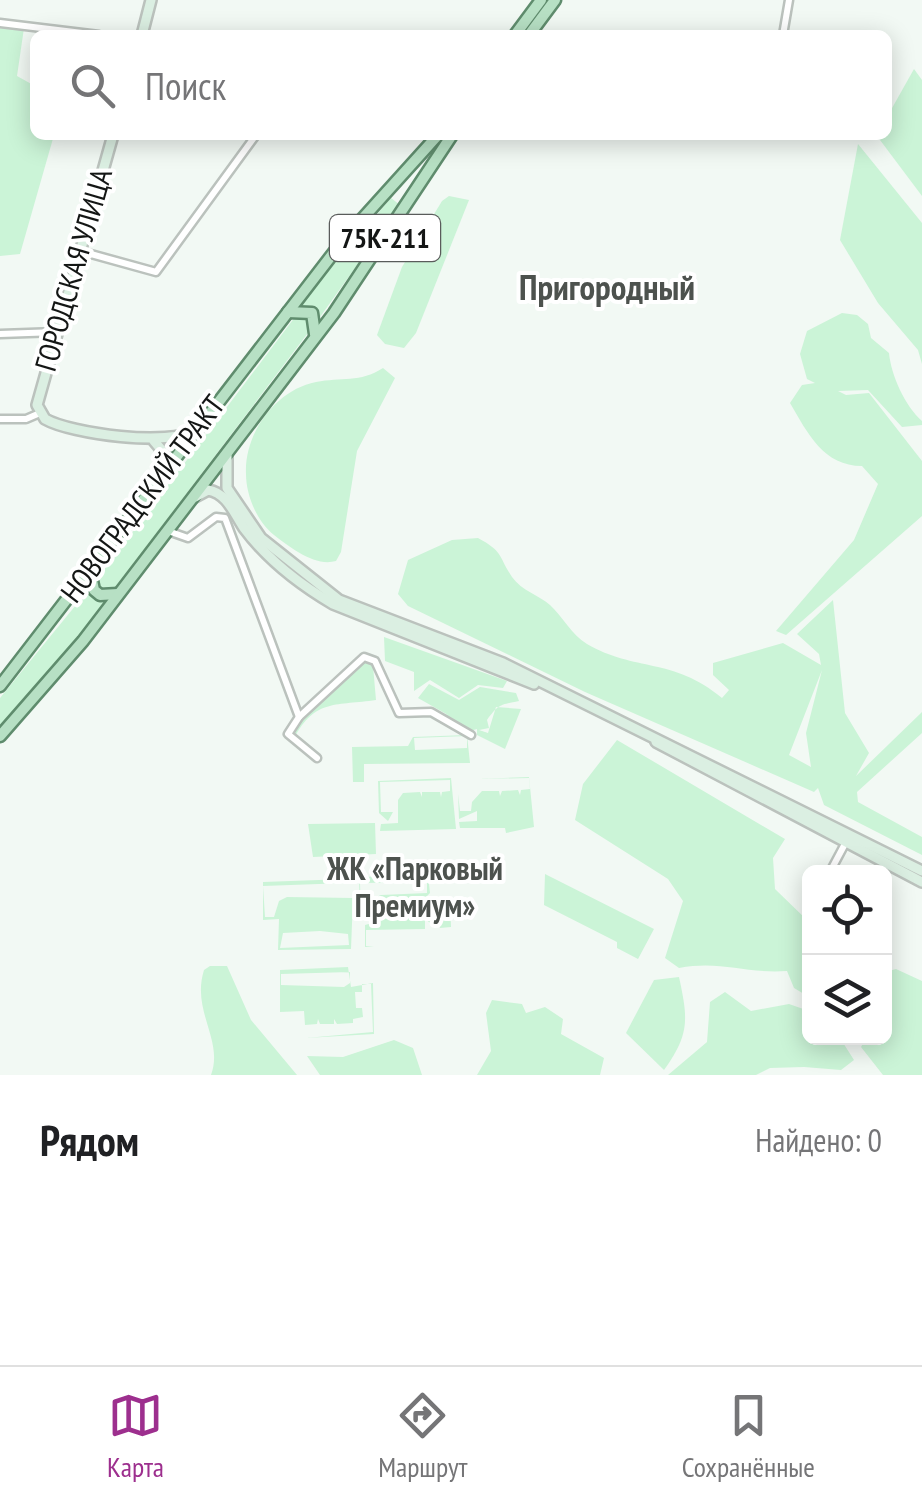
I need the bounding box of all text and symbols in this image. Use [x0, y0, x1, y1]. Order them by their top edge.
search box [30, 30, 892, 140]
icon: search [65, 58, 120, 113]
text: Поиск [145, 61, 226, 110]
street label: ГОРОДСКАЯ УЛИЦА [25, 163, 120, 375]
road number: 75К-211 [330, 215, 440, 261]
district label: Пригородный [519, 264, 695, 310]
street label: НОВОГРАДСКИЙ ТРАКТ [51, 387, 232, 609]
district label: ЖК «Парковый Премиум» [326, 847, 503, 926]
map controls [802, 865, 892, 1045]
button: locate [802, 865, 892, 955]
button: layers [802, 955, 892, 1045]
text: Рядом [40, 1113, 139, 1168]
text: Найдено: 0 [755, 1119, 882, 1161]
tab: Карта [107, 1388, 164, 1485]
tab: Маршрут [378, 1388, 468, 1485]
tab: Сохранённые [682, 1388, 815, 1485]

